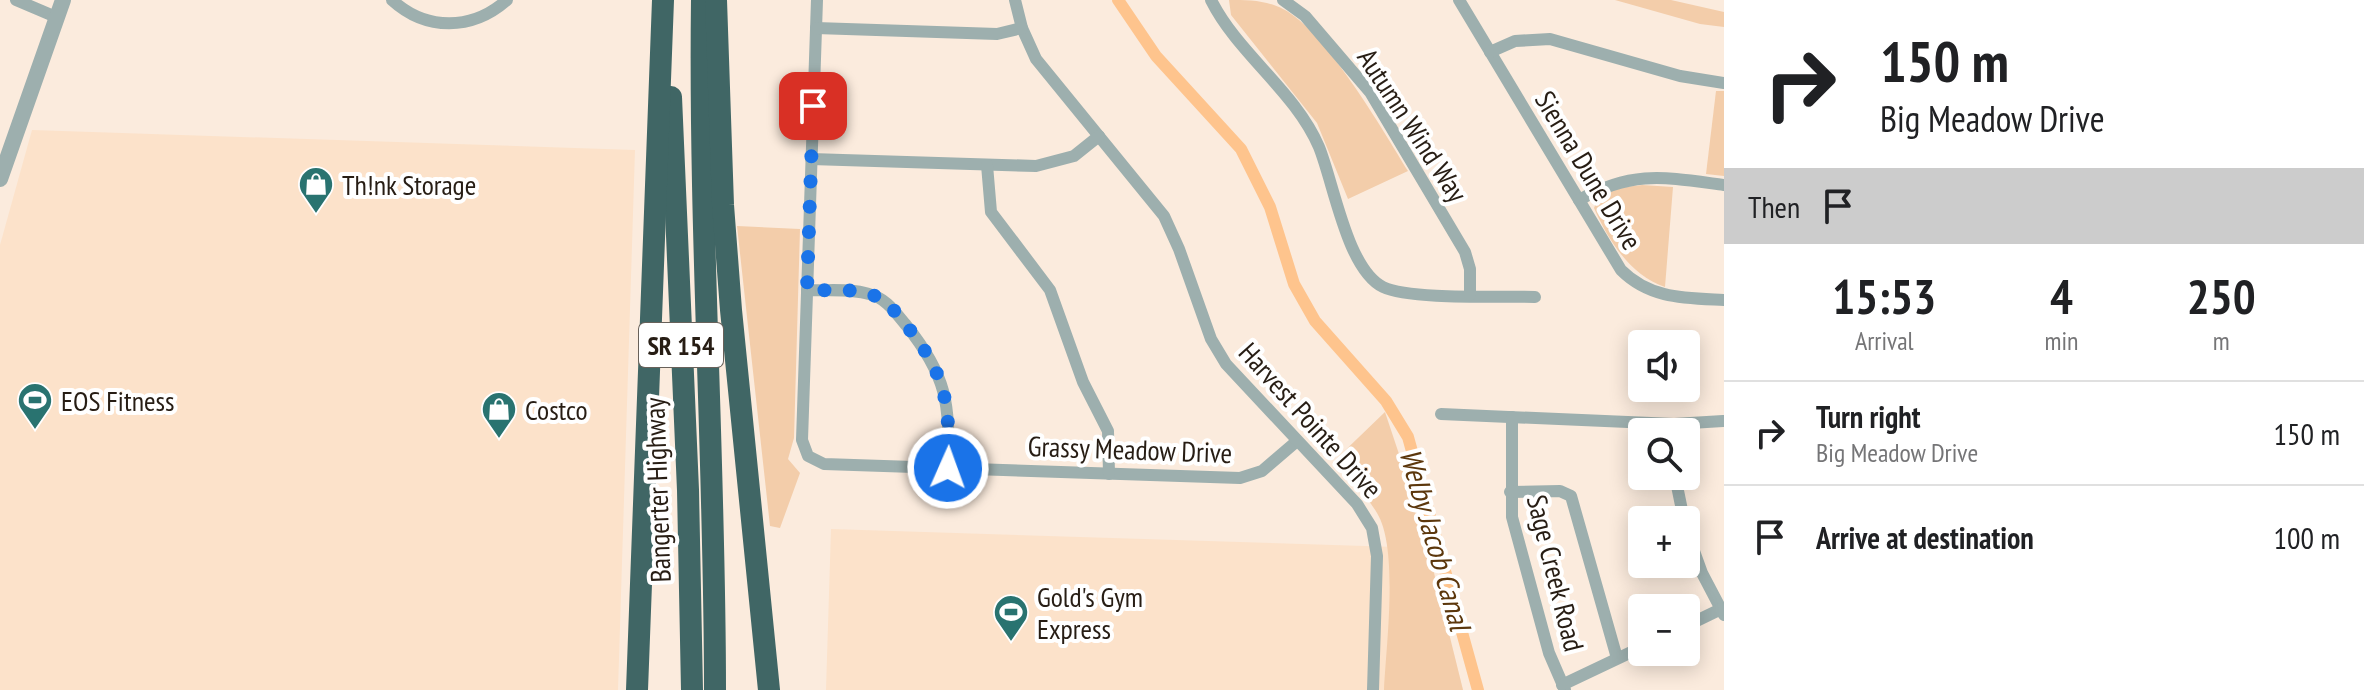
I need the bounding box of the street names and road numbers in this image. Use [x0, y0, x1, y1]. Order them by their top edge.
street label: Autumn Wind Way [1350, 41, 1477, 209]
street label: Sienna Dune Drive [1527, 84, 1651, 256]
road number: SR 154 [639, 323, 723, 367]
street label: Harvest Pointe Drive [1231, 334, 1391, 506]
street label: Bangerter Highway [635, 396, 679, 583]
street label: Grassy Meadow Drive [1027, 427, 1233, 471]
street label: Sage Creek Road [1519, 491, 1593, 655]

